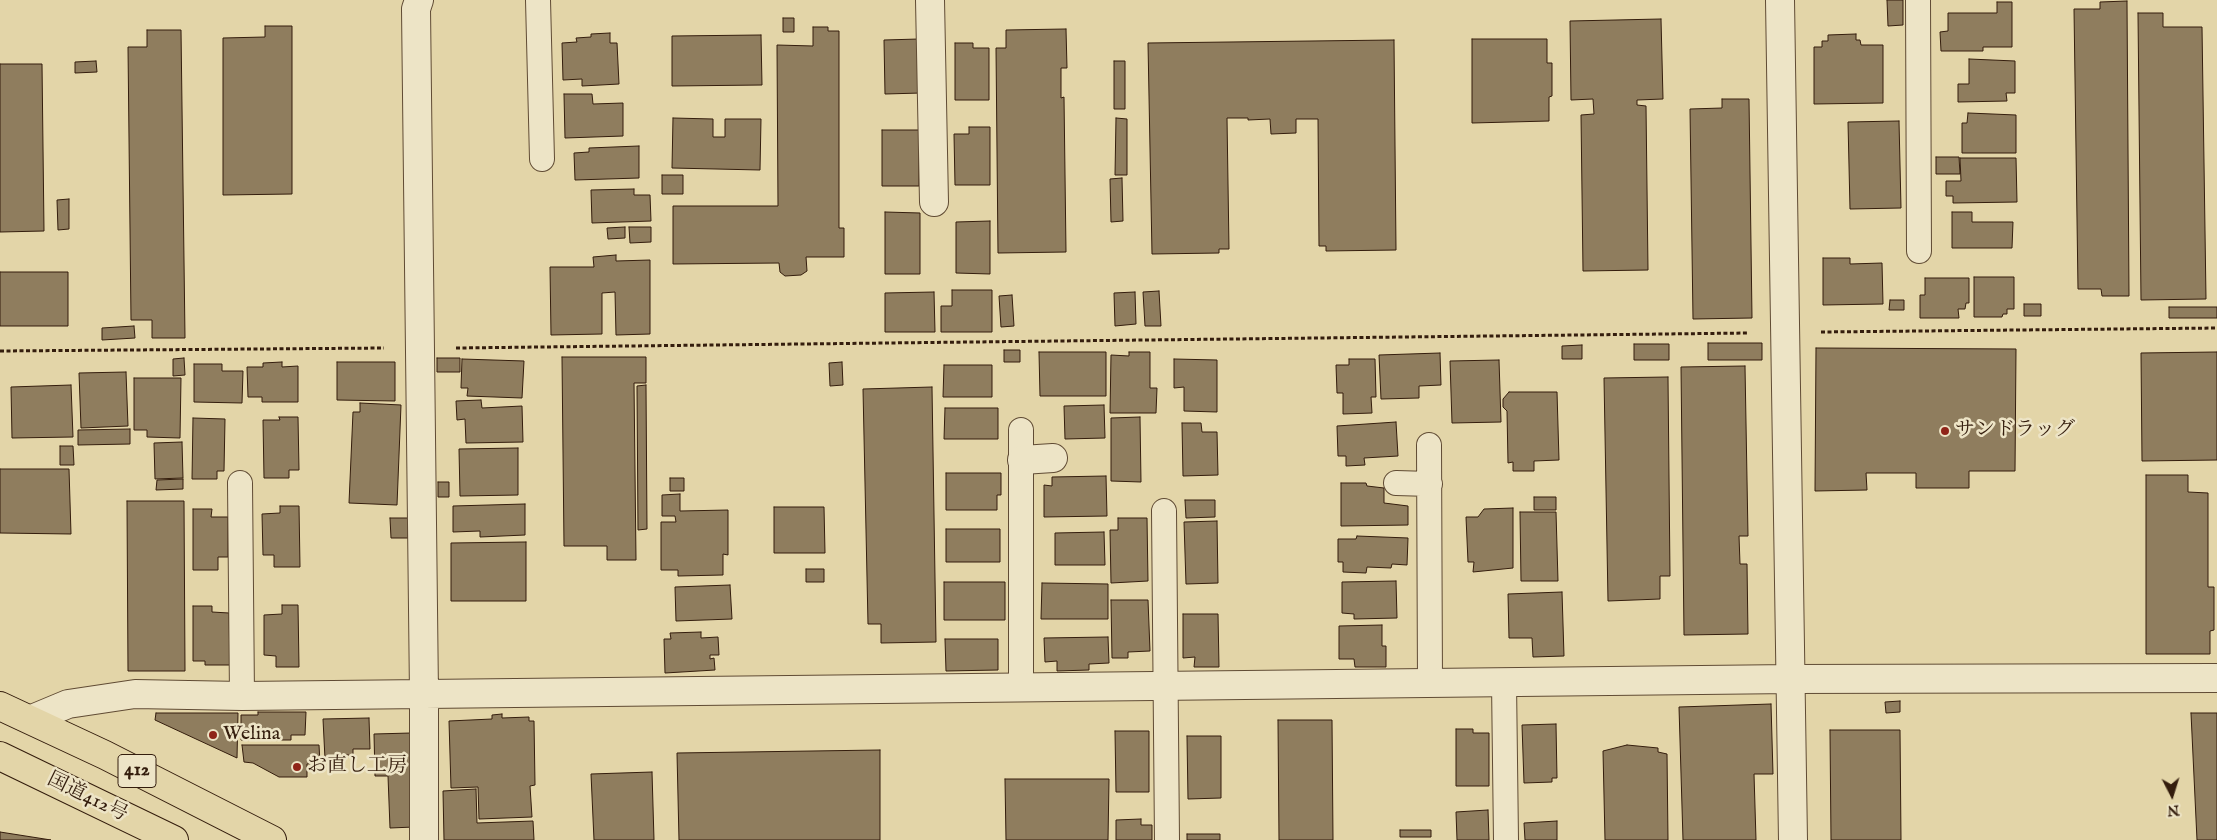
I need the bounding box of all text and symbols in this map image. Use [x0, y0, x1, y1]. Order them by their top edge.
place label: サンドラッグ [1955, 419, 2075, 443]
marker: サンドラッグ [1939, 425, 1951, 437]
place label: Welina [223, 723, 280, 747]
marker: Welina [207, 729, 219, 741]
road number: 412 [118, 754, 156, 788]
place label: お直し工房 [307, 755, 407, 779]
marker: お直し工房 [291, 761, 303, 773]
street label: 国道412号 [43, 768, 131, 828]
north arrow [2147, 770, 2197, 820]
text: N [2166, 800, 2180, 819]

